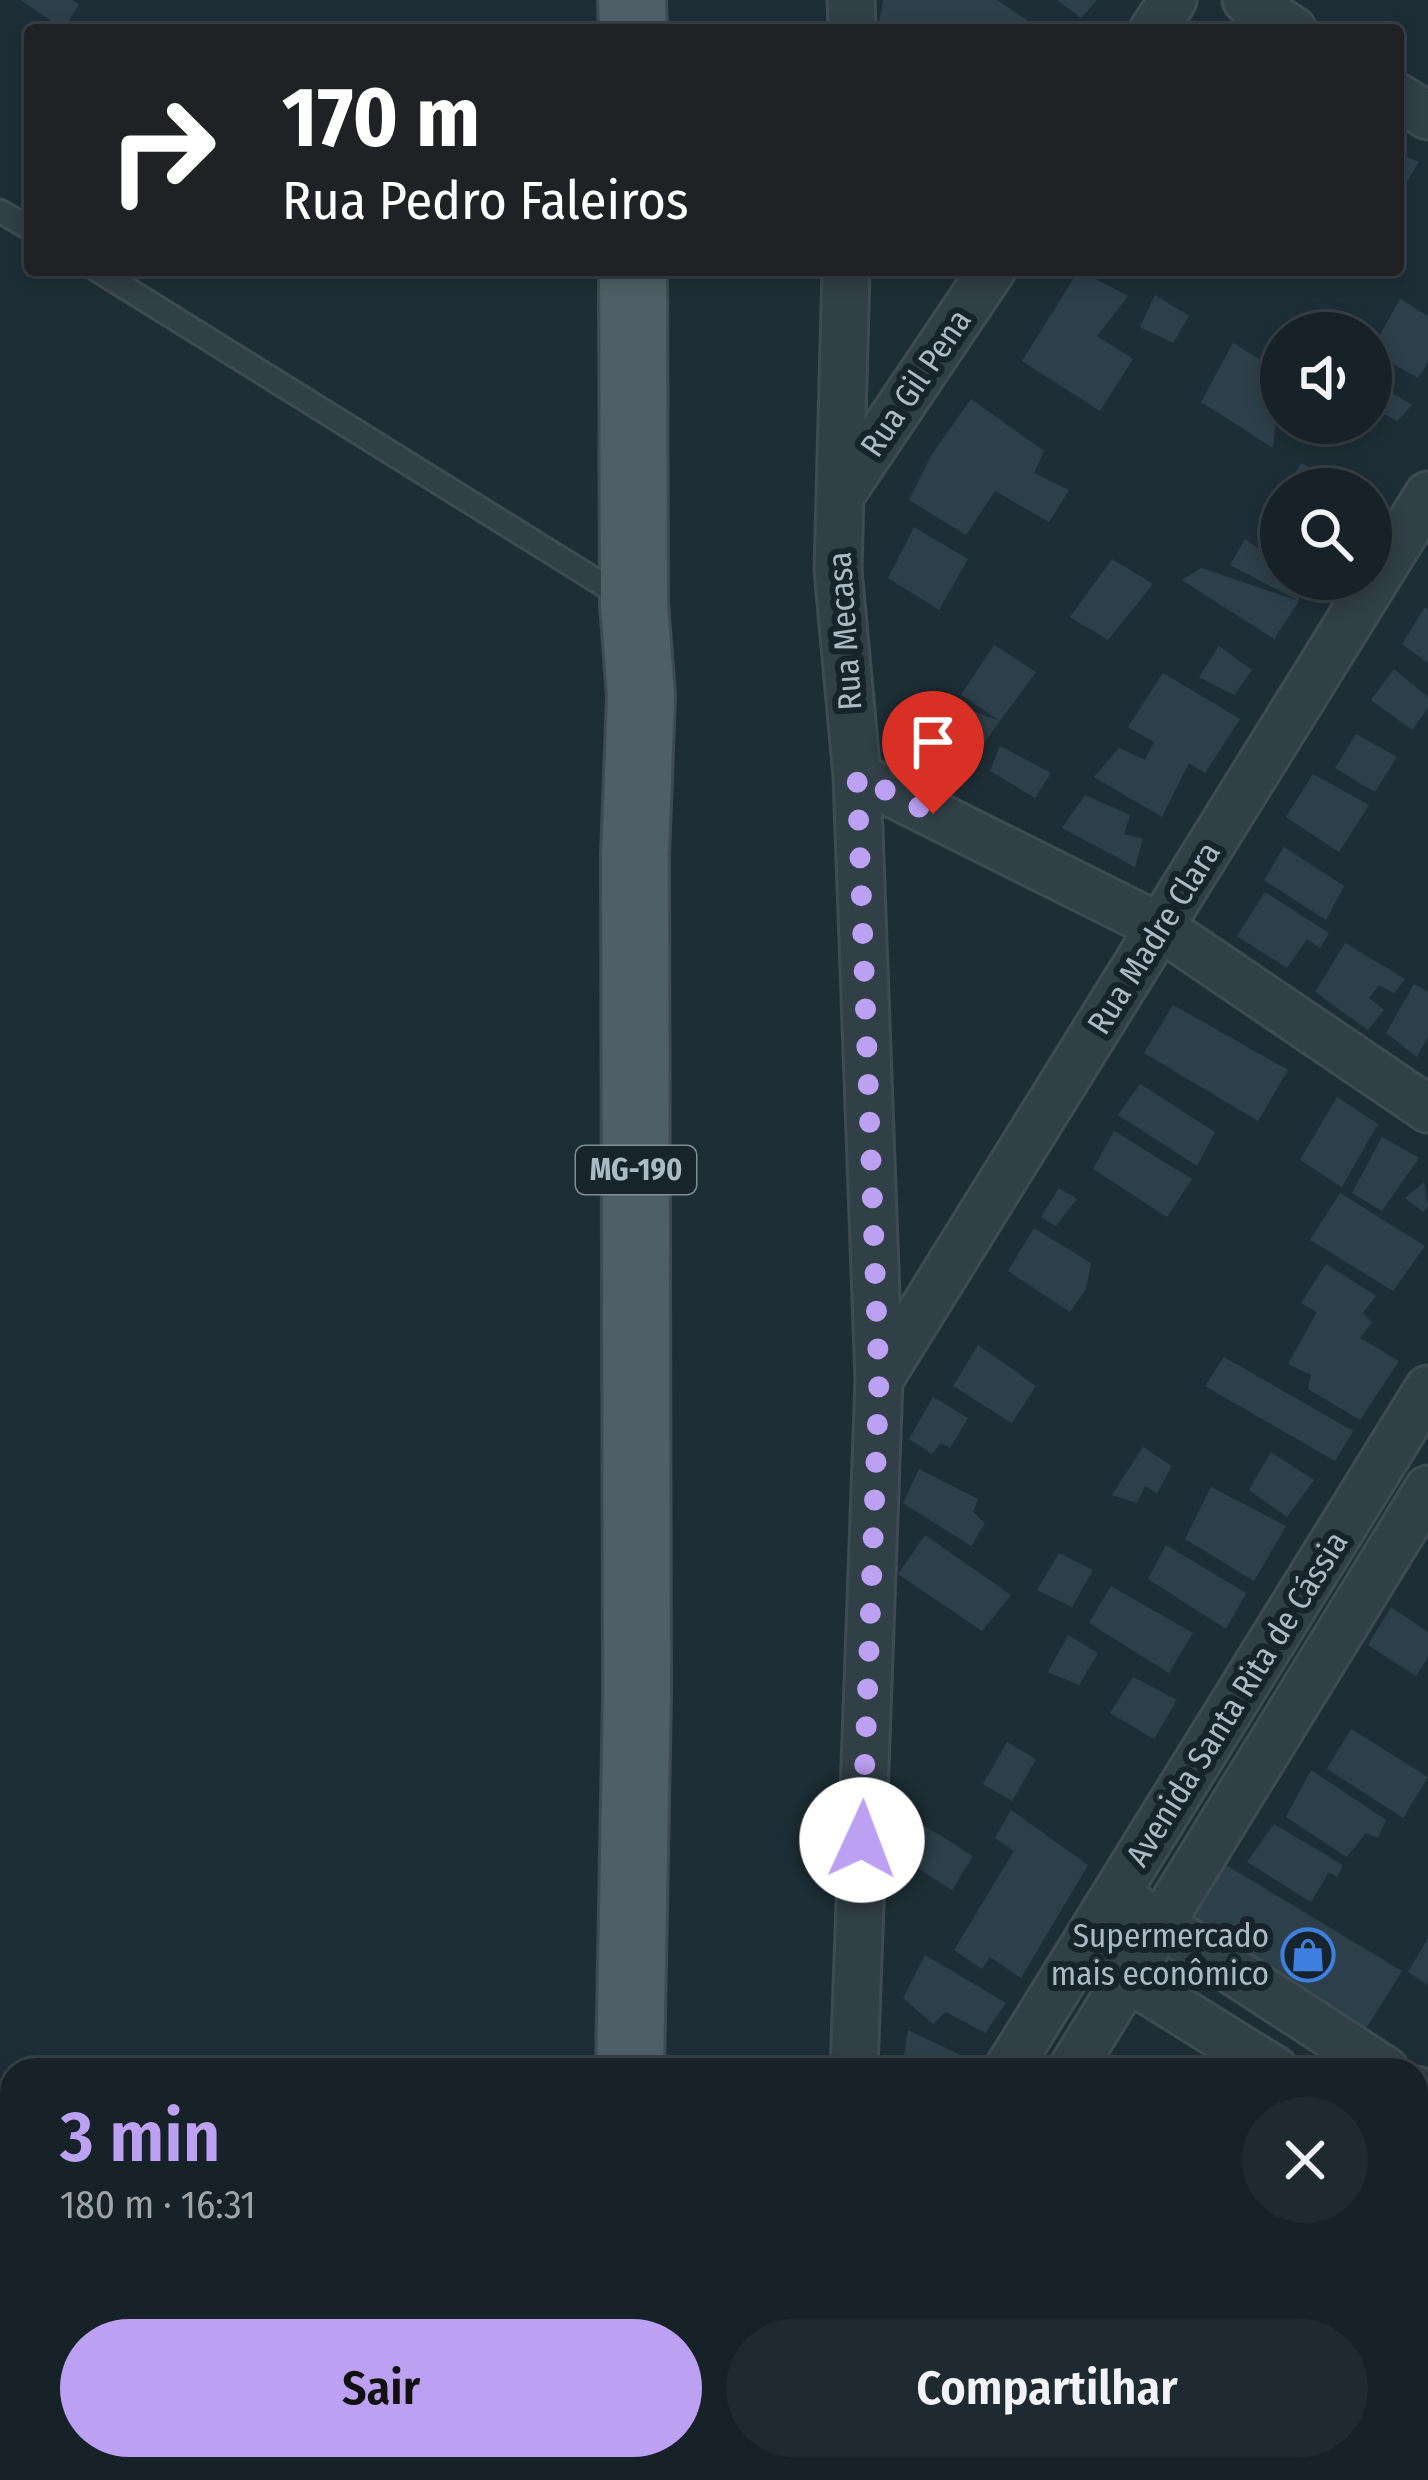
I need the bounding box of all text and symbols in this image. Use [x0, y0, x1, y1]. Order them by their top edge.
text: 170 m [282, 67, 480, 168]
icon: right [84, 72, 240, 228]
text: Rua Pedro Faleiros [282, 169, 689, 233]
street label: Rua Gil Pena [852, 302, 980, 464]
map controls [1260, 312, 1392, 600]
button: sound [1260, 312, 1392, 444]
button: search [1260, 468, 1392, 600]
street label: Rua Mecasa [820, 550, 870, 712]
pin [882, 691, 984, 814]
icon: arrive [900, 709, 966, 775]
street label: Rua Madre Clara [1079, 835, 1229, 1041]
road number: MG-190 [576, 1146, 696, 1194]
street label: Avenida Santa Rita de Cássia [1117, 1524, 1357, 1874]
position arrow [799, 1777, 925, 1903]
place label: Supermercado mais econômico [1051, 1916, 1269, 1994]
shop icon: Supermercado mais econômico [1280, 1927, 1336, 1983]
text: 3 min [60, 2094, 221, 2180]
button: close [1242, 2097, 1368, 2223]
text: 180 m · 16:31 [60, 2182, 256, 2228]
button: Sair [60, 2319, 702, 2457]
button: Compartilhar [726, 2319, 1368, 2457]

